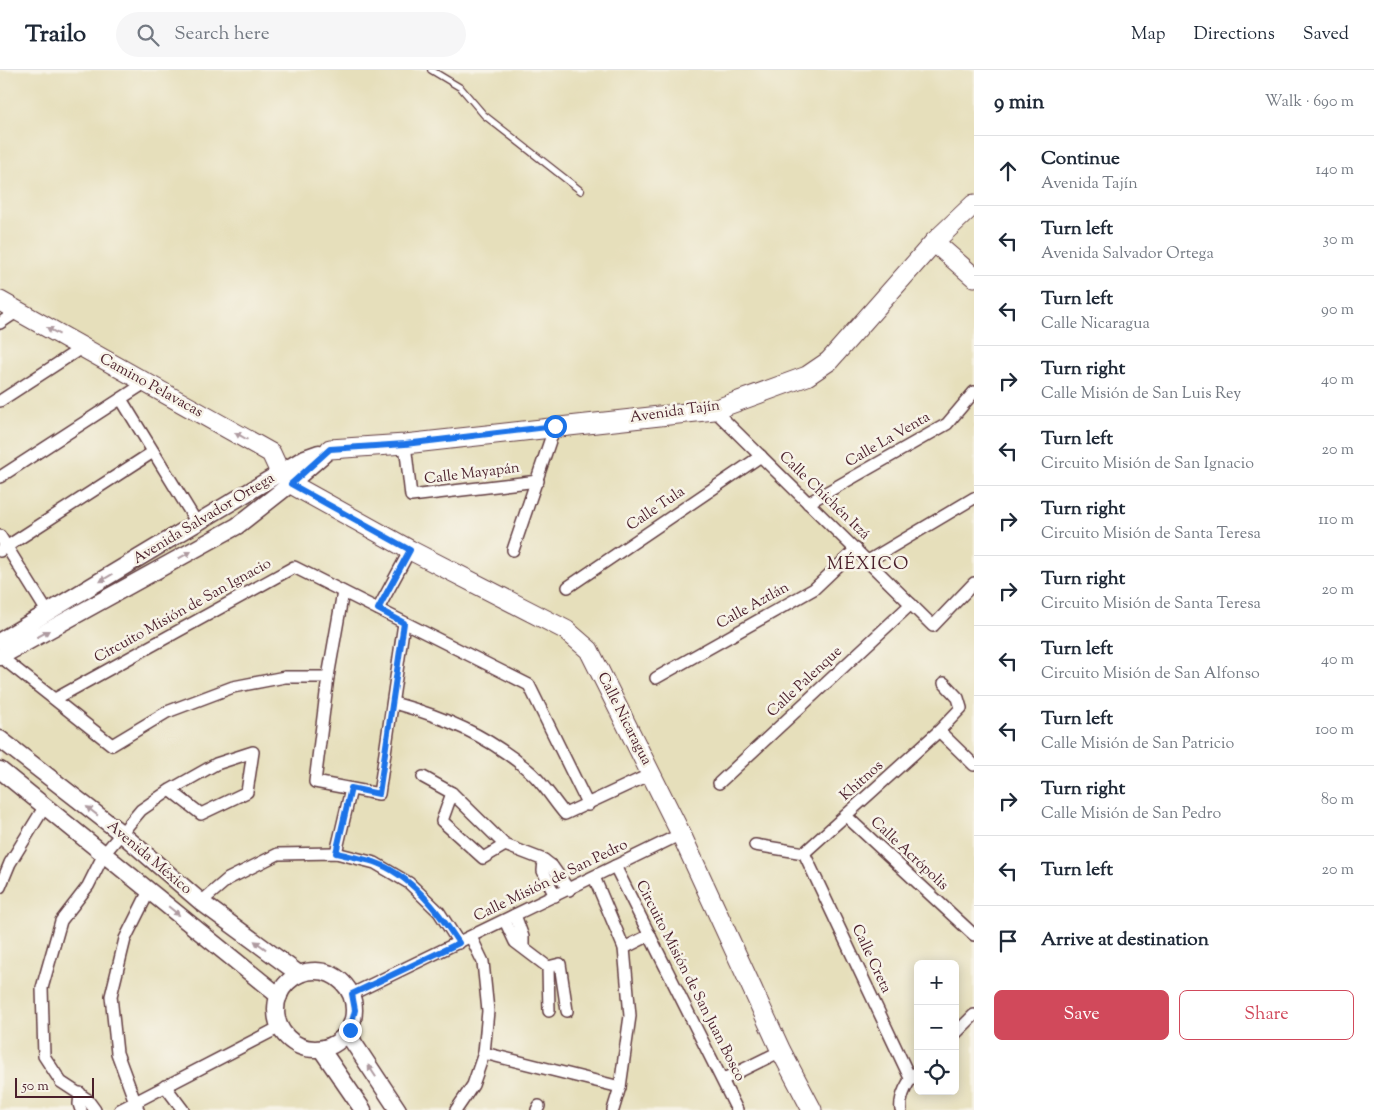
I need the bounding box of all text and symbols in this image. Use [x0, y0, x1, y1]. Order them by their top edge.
search box [116, 12, 466, 57]
text: Trailo [25, 18, 86, 52]
icon: search [134, 21, 162, 49]
text: Search here [174, 21, 270, 48]
text: Map [1131, 22, 1166, 48]
text: Directions [1194, 22, 1275, 48]
text: Saved [1303, 22, 1349, 48]
text: 9 min [994, 88, 1044, 118]
text: Walk · 690 m [1265, 91, 1354, 114]
text: Continue [1041, 146, 1120, 173]
icon: ahead [994, 157, 1022, 185]
text: 140 m [1316, 159, 1354, 182]
text: Avenida Tajín [1041, 173, 1138, 196]
text: Turn left [1041, 216, 1113, 243]
icon: left [994, 227, 1022, 255]
text: 30 m [1323, 229, 1354, 252]
text: Avenida Salvador Ortega [1041, 243, 1214, 266]
text: Turn left [1041, 286, 1113, 313]
icon: left [994, 297, 1022, 325]
text: 90 m [1321, 299, 1354, 322]
text: Calle Nicaragua [1041, 313, 1150, 336]
one-way arrow [46, 327, 60, 335]
street label: Camino Pelavacas [95, 349, 207, 423]
text: Turn right [1041, 356, 1125, 383]
icon: right [994, 367, 1022, 395]
text: 40 m [1321, 369, 1354, 392]
text: Calle Misión de San Luis Rey [1041, 383, 1241, 406]
street label: Avenida Tajín [629, 395, 721, 429]
street label: Calle La Venta [842, 407, 934, 473]
route start [544, 415, 567, 438]
text: Turn left [1041, 426, 1113, 453]
one-way arrow [234, 431, 247, 440]
icon: left [994, 437, 1022, 465]
text: 20 m [1321, 439, 1354, 462]
street label: Calle Chichén Itzá [774, 447, 874, 545]
text: Circuito Misión de San Ignacio [1041, 453, 1254, 476]
street label: Calle Mayapán [423, 458, 521, 490]
street label: Avenida Salvador Ortega [129, 468, 279, 570]
street label: Calle Tula [623, 482, 689, 536]
text: Turn right [1041, 496, 1125, 523]
icon: right [994, 507, 1022, 535]
text: 110 m [1318, 509, 1354, 532]
text: Circuito Misión de Santa Teresa [1041, 523, 1261, 546]
one-way arrow [177, 551, 192, 559]
district label: MÉXICO [827, 552, 909, 578]
street label: Circuito Misión de San Ignacio [91, 553, 275, 669]
text: Turn right [1041, 566, 1125, 593]
one-way arrow [100, 573, 113, 582]
street label: Calle Aztlán [713, 577, 793, 635]
icon: right [994, 577, 1022, 605]
text: 20 m [1321, 579, 1354, 602]
text: Circuito Misión de Santa Teresa [1041, 593, 1261, 616]
one-way arrow [36, 629, 49, 638]
text: Turn left [1041, 636, 1113, 663]
street label: Calle Palenque [763, 642, 847, 722]
icon: left [994, 647, 1022, 675]
text: 40 m [1321, 649, 1354, 672]
text: Circuito Misión de San Alfonso [1041, 663, 1260, 686]
street label: Calle Nicaragua [591, 669, 657, 769]
text: Turn left [1041, 706, 1113, 733]
icon: left [994, 717, 1022, 745]
text: 100 m [1315, 719, 1354, 742]
text: Calle Misión de San Patricio [1041, 733, 1234, 756]
street label: Khitnos [836, 756, 888, 806]
text: Turn right [1041, 776, 1125, 803]
icon: right [994, 787, 1022, 815]
text: 80 m [1321, 789, 1354, 812]
text: Calle Misión de San Pedro [1041, 803, 1221, 826]
one-way arrow [86, 806, 99, 816]
street label: Calle Acrópolis [865, 812, 953, 896]
street label: Avenida México [102, 816, 196, 900]
street label: Calle Misión de San Pedro [470, 835, 632, 927]
icon: left [994, 857, 1022, 885]
text: Turn left [1041, 857, 1113, 884]
text: 20 m [1321, 859, 1354, 882]
street label: Circuito Misión de San Juan Bosco [630, 877, 750, 1085]
one-way arrow [167, 905, 180, 916]
street label: Calle Creta [846, 921, 896, 997]
icon: arrive [994, 927, 1022, 955]
text: Arrive at destination [1041, 927, 1209, 954]
one-way arrow [254, 940, 267, 951]
map controls [914, 960, 959, 1095]
button: + [914, 960, 959, 1005]
button: Save [994, 990, 1169, 1040]
button: Share [1179, 990, 1354, 1040]
button: − [914, 1005, 959, 1050]
route end [339, 1019, 362, 1042]
button: locate [914, 1050, 959, 1095]
one-way arrow [367, 1064, 377, 1078]
scale bar [15, 1075, 94, 1098]
text: 50 m [22, 1077, 49, 1097]

